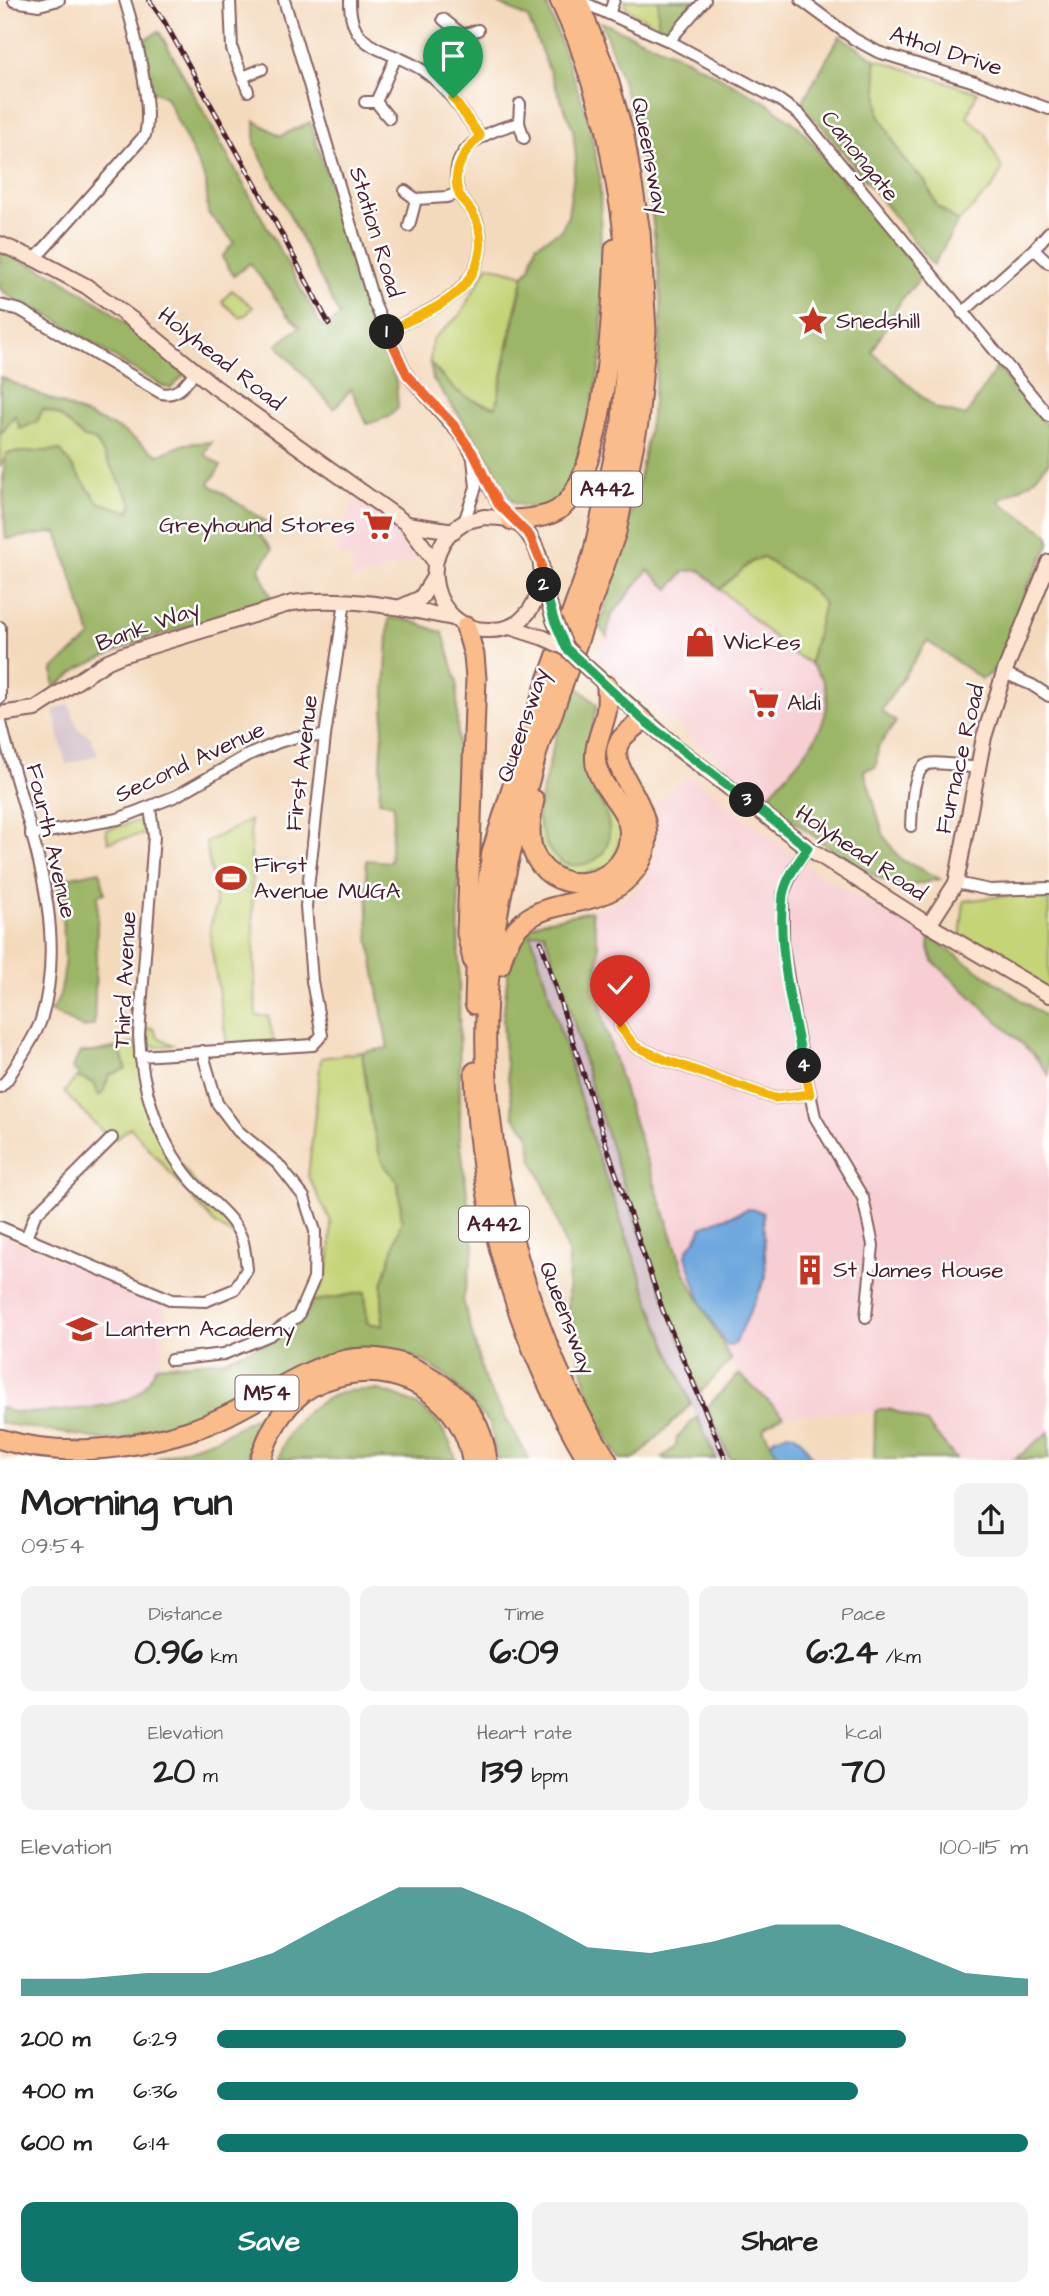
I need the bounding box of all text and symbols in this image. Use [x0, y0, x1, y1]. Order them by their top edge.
street label: Athol Drive [886, 18, 1006, 84]
pin [423, 26, 483, 98]
icon: arrive [434, 37, 472, 75]
street label: Queensway [622, 95, 677, 218]
street label: Canongate [812, 103, 907, 209]
street label: Station Road [341, 163, 411, 301]
street label: Holyhead Road [150, 299, 291, 419]
place icon: Snedshill [796, 304, 830, 338]
place label: Snedshill [836, 305, 920, 337]
pin: 1 [370, 314, 404, 350]
text: 1 [385, 318, 388, 345]
road number: A442 [572, 472, 642, 506]
supermarket icon: Greyhound Stores [361, 508, 395, 542]
place label: Greyhound Stores [159, 509, 355, 542]
pin: 2 [526, 568, 562, 602]
text: 2 [538, 571, 549, 598]
street label: Bank Way [91, 592, 205, 661]
shop icon: Wickes [683, 625, 717, 659]
place label: Wickes [723, 626, 801, 658]
street label: Queensway [489, 663, 559, 787]
street label: Furnace Road [927, 681, 993, 837]
supermarket icon: Aldi [747, 686, 781, 720]
place label: Aldi [787, 687, 821, 719]
street label: First Avenue [278, 693, 326, 833]
street label: Second Avenue [110, 713, 270, 811]
street label: Fourth Avenue [18, 760, 84, 922]
pin: 3 [730, 782, 764, 818]
text: 3 [742, 786, 751, 813]
street label: Holyhead Road [788, 797, 933, 910]
place label: First Avenue MUGA [254, 849, 401, 907]
sports icon: First Avenue MUGA [214, 861, 248, 895]
street label: Third Avenue [105, 910, 145, 1050]
pin [590, 955, 650, 1027]
icon: check [601, 966, 639, 1004]
pin: 4 [786, 1048, 822, 1084]
text: 4 [797, 1052, 810, 1079]
road number: A442 [459, 1206, 529, 1242]
building icon: St James House [793, 1253, 827, 1287]
place label: St James House [833, 1254, 1004, 1286]
street label: Queensway [530, 1257, 603, 1380]
school or university icon: Lantern Academy [65, 1312, 99, 1346]
place label: Lantern Academy [105, 1313, 295, 1346]
road number: M54 [236, 1376, 298, 1410]
text: Morning run [21, 1478, 233, 1530]
button: share [954, 1483, 1028, 1557]
text: 09:54 [21, 1530, 84, 1562]
text: Distance [149, 1601, 222, 1628]
text: Time [505, 1601, 544, 1628]
text: Pace [841, 1601, 886, 1628]
text: 0.96 [134, 1628, 203, 1677]
text: 6:09 [490, 1628, 559, 1677]
text: 6:24 [806, 1628, 878, 1677]
text: km [203, 1644, 237, 1671]
text: /km [878, 1644, 921, 1671]
text: Elevation [148, 1720, 223, 1747]
text: Heart rate [477, 1720, 572, 1747]
text: kcal [845, 1720, 882, 1747]
text: 20 [153, 1747, 195, 1796]
text: 139 [482, 1747, 524, 1796]
text: 70 [842, 1747, 885, 1796]
text: m [195, 1763, 218, 1790]
text: bpm [524, 1763, 567, 1790]
text: Elevation [21, 1831, 112, 1863]
text: 100–115 m [940, 1831, 1028, 1863]
text: 200 m [21, 2023, 90, 2055]
text: 6:29 [133, 2023, 178, 2055]
text: 400 m [21, 2075, 93, 2107]
text: 6:36 [133, 2075, 177, 2107]
text: 600 m [21, 2127, 92, 2159]
text: 6:14 [133, 2127, 170, 2159]
button: Save [21, 2202, 518, 2282]
button: Share [532, 2202, 1028, 2282]

